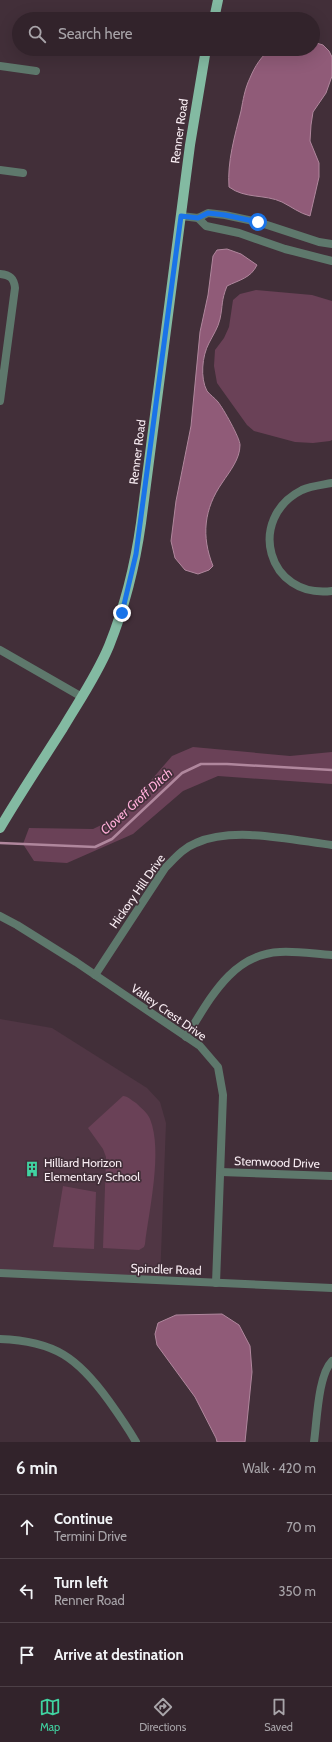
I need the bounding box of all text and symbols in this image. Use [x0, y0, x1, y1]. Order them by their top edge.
search box [12, 12, 320, 56]
icon: search [26, 23, 48, 45]
text: Search here [58, 25, 133, 43]
street label: Renner Road [167, 98, 191, 164]
route start [249, 213, 267, 231]
street label: Renner Road [126, 419, 148, 485]
route end [113, 604, 131, 622]
water label: Clover Groff Ditch [97, 764, 175, 838]
street label: Hickory Hill Drive [106, 851, 168, 931]
street label: Valley Crest Drive [128, 980, 210, 1044]
street label: Stemwood Drive [234, 1153, 320, 1171]
place label: Hilliard Horizon Elementary School [44, 1155, 140, 1184]
building icon: Hilliard Horizon Elementary School [23, 1160, 41, 1178]
street label: Spindler Road [130, 1260, 202, 1278]
text: 6 min [16, 1458, 58, 1478]
text: Walk · 420 m [242, 1460, 316, 1476]
text: Continue [54, 1510, 113, 1528]
icon: ahead [16, 1516, 38, 1538]
text: 70 m [286, 1519, 316, 1535]
text: Termini Drive [54, 1528, 127, 1544]
text: Turn left [54, 1574, 108, 1592]
icon: left [16, 1580, 38, 1602]
text: 350 m [279, 1583, 316, 1599]
text: Renner Road [54, 1592, 125, 1608]
icon: arrive [16, 1644, 38, 1666]
text: Arrive at destination [54, 1646, 184, 1664]
tab: Map [39, 1696, 61, 1734]
tab: Directions [139, 1696, 186, 1734]
tab: Saved [264, 1696, 293, 1734]

